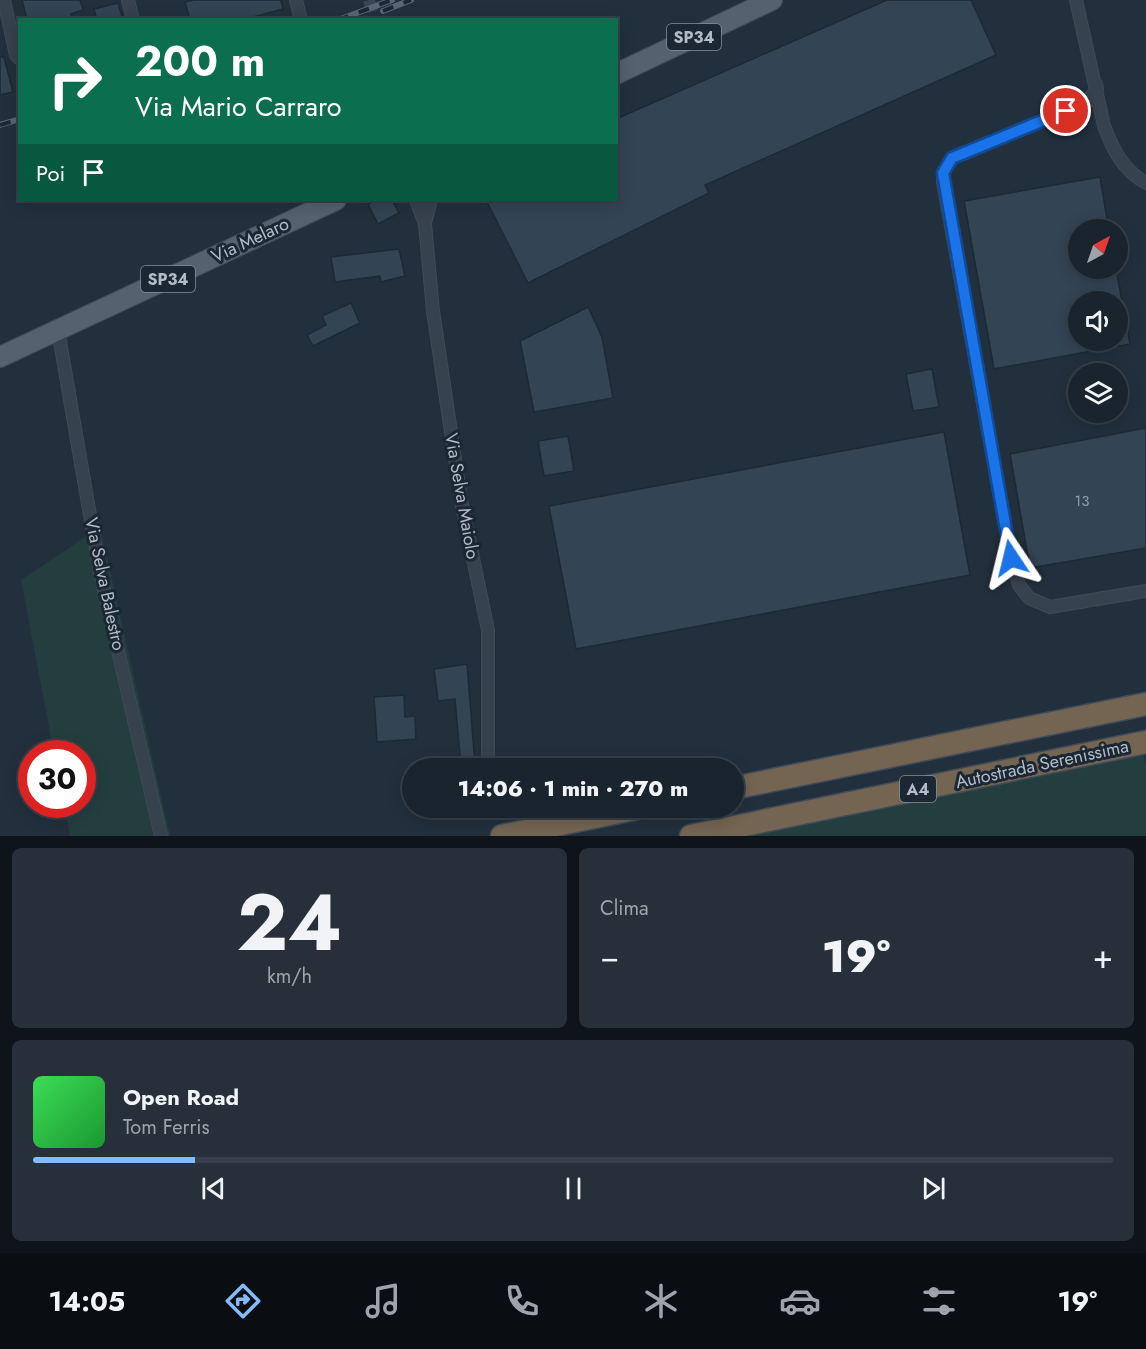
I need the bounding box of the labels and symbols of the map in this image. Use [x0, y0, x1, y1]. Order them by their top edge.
road number: SP34 [667, 24, 721, 50]
pin [1040, 85, 1091, 136]
street label: Via Melaro [207, 211, 293, 269]
north arrow [1068, 219, 1128, 279]
road number: SP34 [141, 266, 195, 292]
street label: Via Selva Maiolo [438, 431, 486, 561]
house number: 13 [1075, 490, 1089, 512]
street label: Via Selva Balestro [78, 515, 132, 653]
position arrow [979, 526, 1043, 590]
street label: Autostrada Serenissima [953, 733, 1131, 795]
speed limit sign: 30 [18, 740, 96, 818]
road number: A4 [900, 776, 936, 802]

